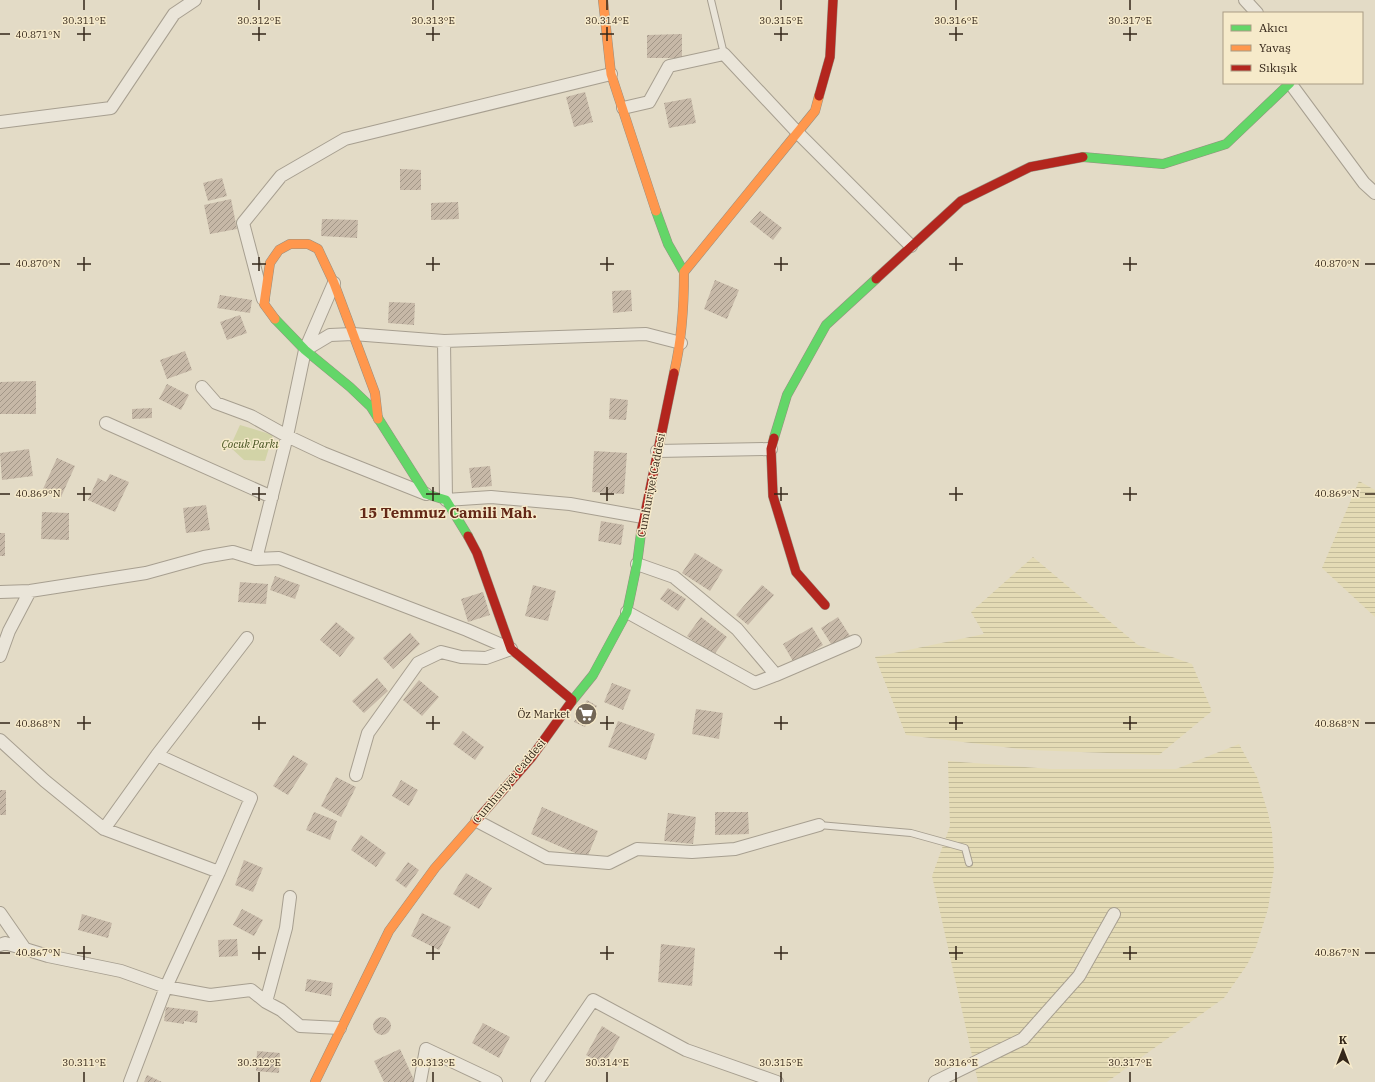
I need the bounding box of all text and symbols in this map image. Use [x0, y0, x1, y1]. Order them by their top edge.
legend [1223, 12, 1363, 84]
text: 30.311°E [62, 14, 106, 27]
text: 30.312°E [237, 14, 281, 27]
text: 30.313°E [411, 14, 455, 27]
text: 30.314°E [585, 14, 629, 27]
text: 30.315°E [759, 14, 803, 27]
text: 30.316°E [934, 14, 978, 27]
text: 30.317°E [1108, 14, 1152, 27]
text: Akıcı [1259, 20, 1288, 35]
text: 40.871°N [15, 28, 61, 41]
text: Yavaş [1259, 40, 1291, 55]
text: Sıkışık [1259, 60, 1297, 75]
text: 40.870°N [15, 257, 61, 270]
text: 40.870°N [1314, 257, 1360, 270]
street label: Cumhuriyet Caddesi [634, 431, 668, 538]
park label: Çocuk Parkı [221, 437, 279, 451]
text: 40.869°N [15, 487, 61, 500]
text: 40.869°N [1314, 487, 1360, 500]
district label: 15 Temmuz Camili Mah. [359, 503, 537, 522]
supermarket icon: Öz Market [573, 701, 599, 727]
place label: Öz Market [517, 707, 570, 721]
text: 40.868°N [15, 717, 61, 730]
text: 40.868°N [1314, 717, 1360, 730]
street label: Cumhuriyet Caddesi [470, 736, 549, 826]
text: 40.867°N [15, 946, 61, 959]
text: 40.867°N [1314, 946, 1360, 959]
north arrow [1323, 1030, 1363, 1070]
text: K [1339, 1033, 1348, 1047]
text: 30.311°E [62, 1056, 106, 1069]
text: 30.312°E [237, 1056, 281, 1069]
text: 30.313°E [411, 1056, 455, 1069]
text: 30.314°E [585, 1056, 629, 1069]
text: 30.315°E [759, 1056, 803, 1069]
text: 30.316°E [934, 1056, 978, 1069]
text: 30.317°E [1108, 1056, 1152, 1069]

